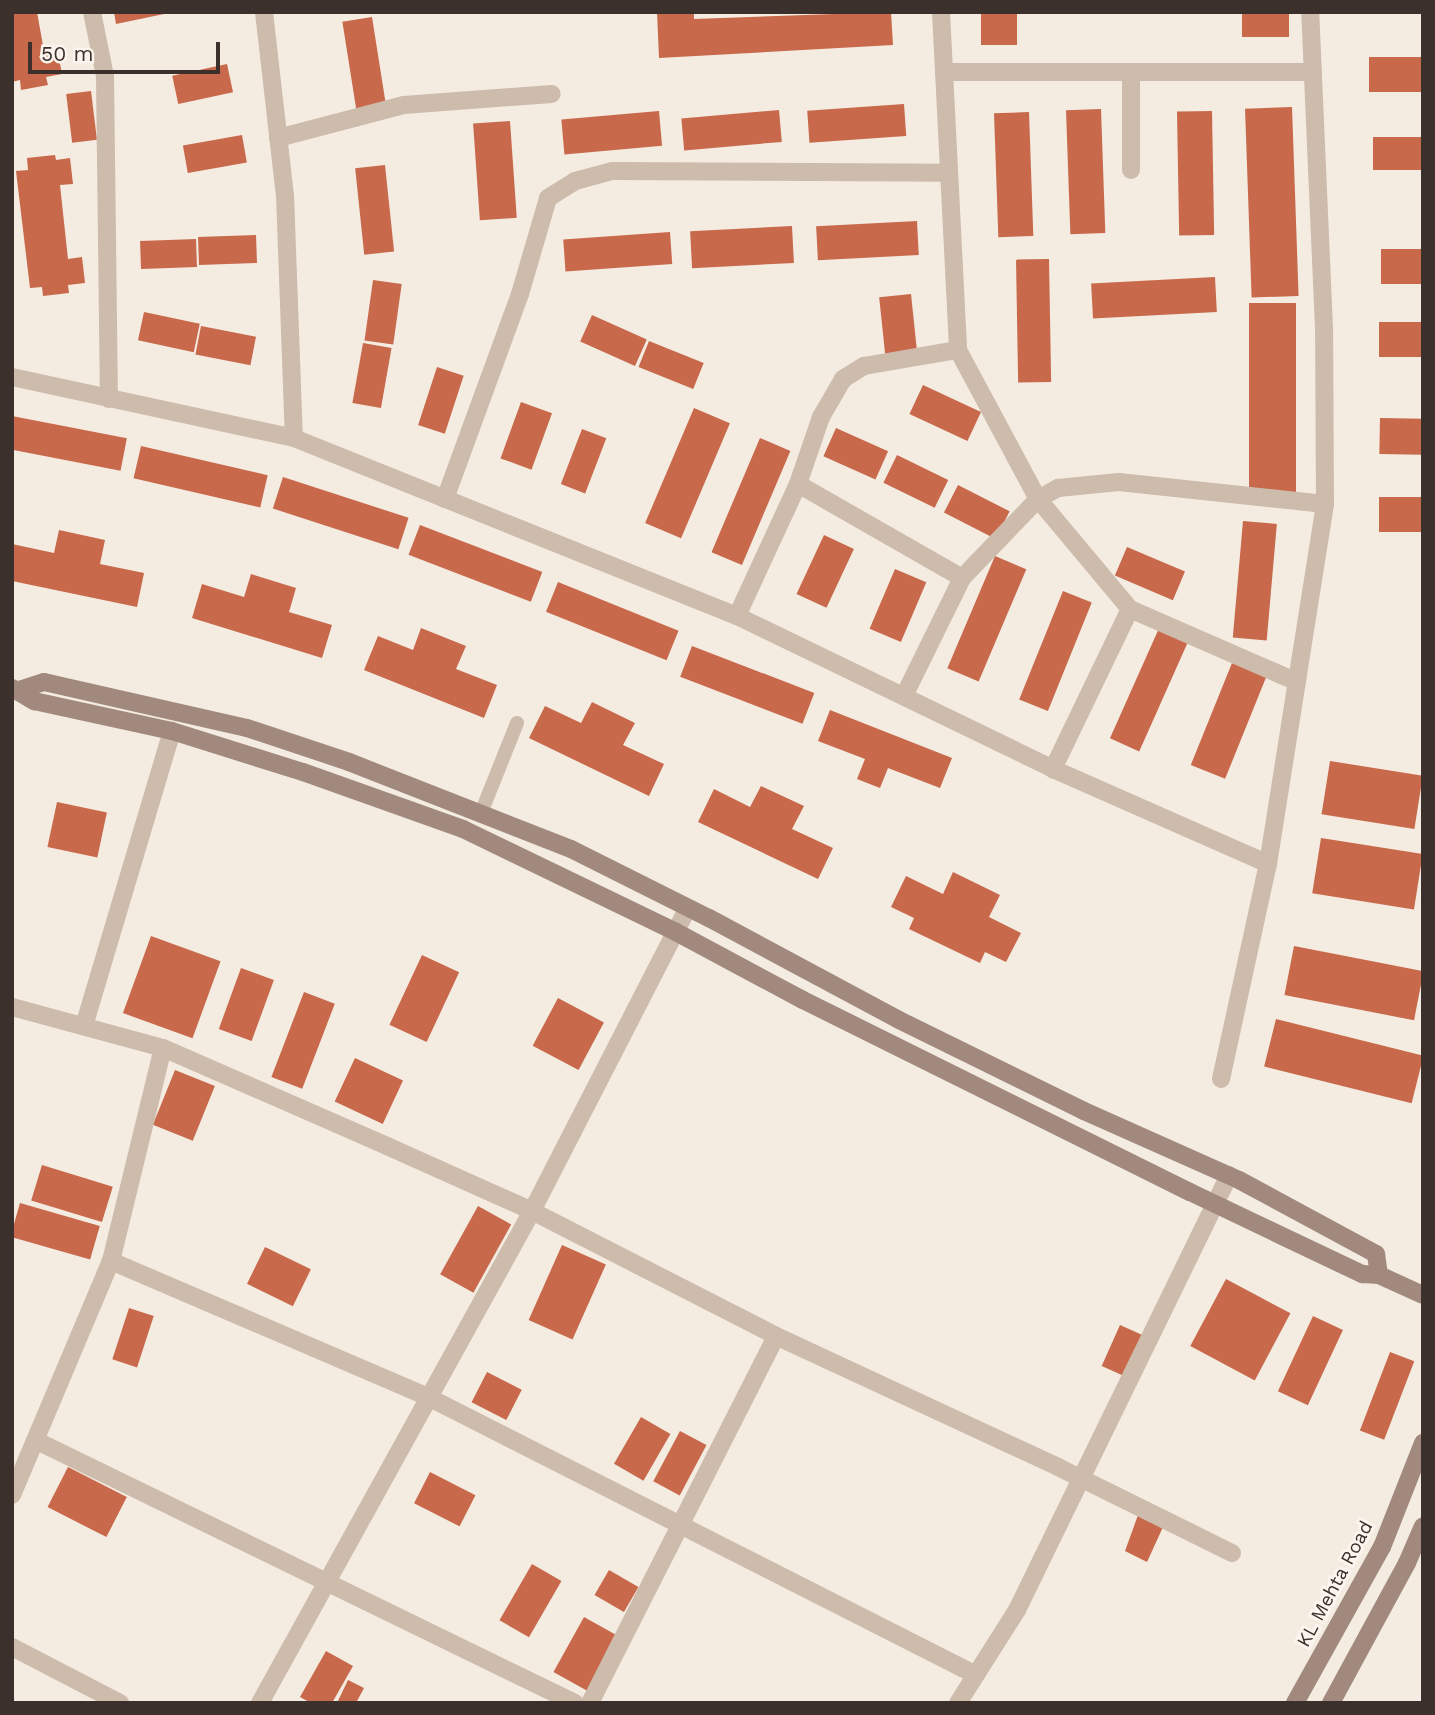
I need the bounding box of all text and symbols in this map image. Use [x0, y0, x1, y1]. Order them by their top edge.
scale bar [32, 28, 224, 72]
text: 50 m [41, 41, 93, 66]
street label: KL Mehta Road [1292, 1517, 1378, 1651]

